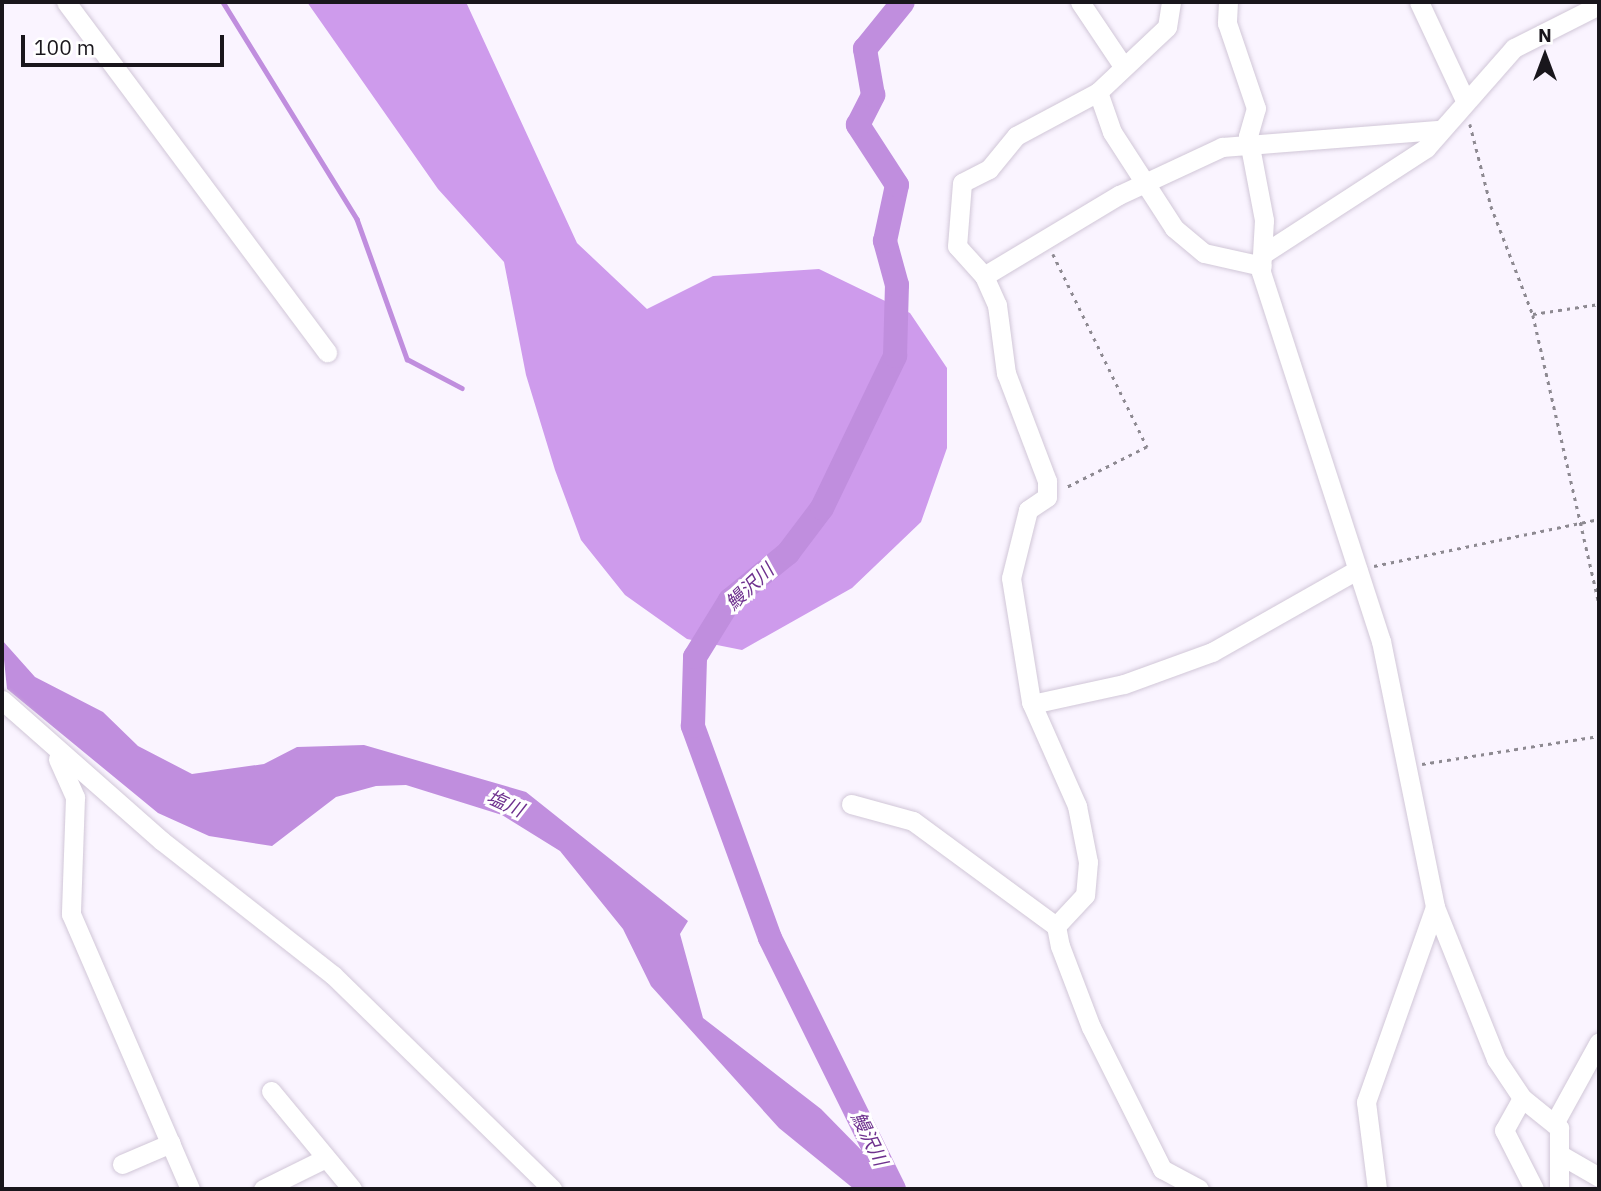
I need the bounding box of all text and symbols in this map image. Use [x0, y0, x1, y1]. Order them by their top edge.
scale bar [24, 21, 228, 65]
north arrow [1510, 21, 1580, 91]
text: N [1538, 23, 1552, 47]
text: 100 m [34, 33, 95, 61]
water label: 鰻沢川 [721, 559, 779, 615]
water label: 塩川 [483, 786, 527, 822]
water label: 鰻沢川 [846, 1108, 892, 1170]

